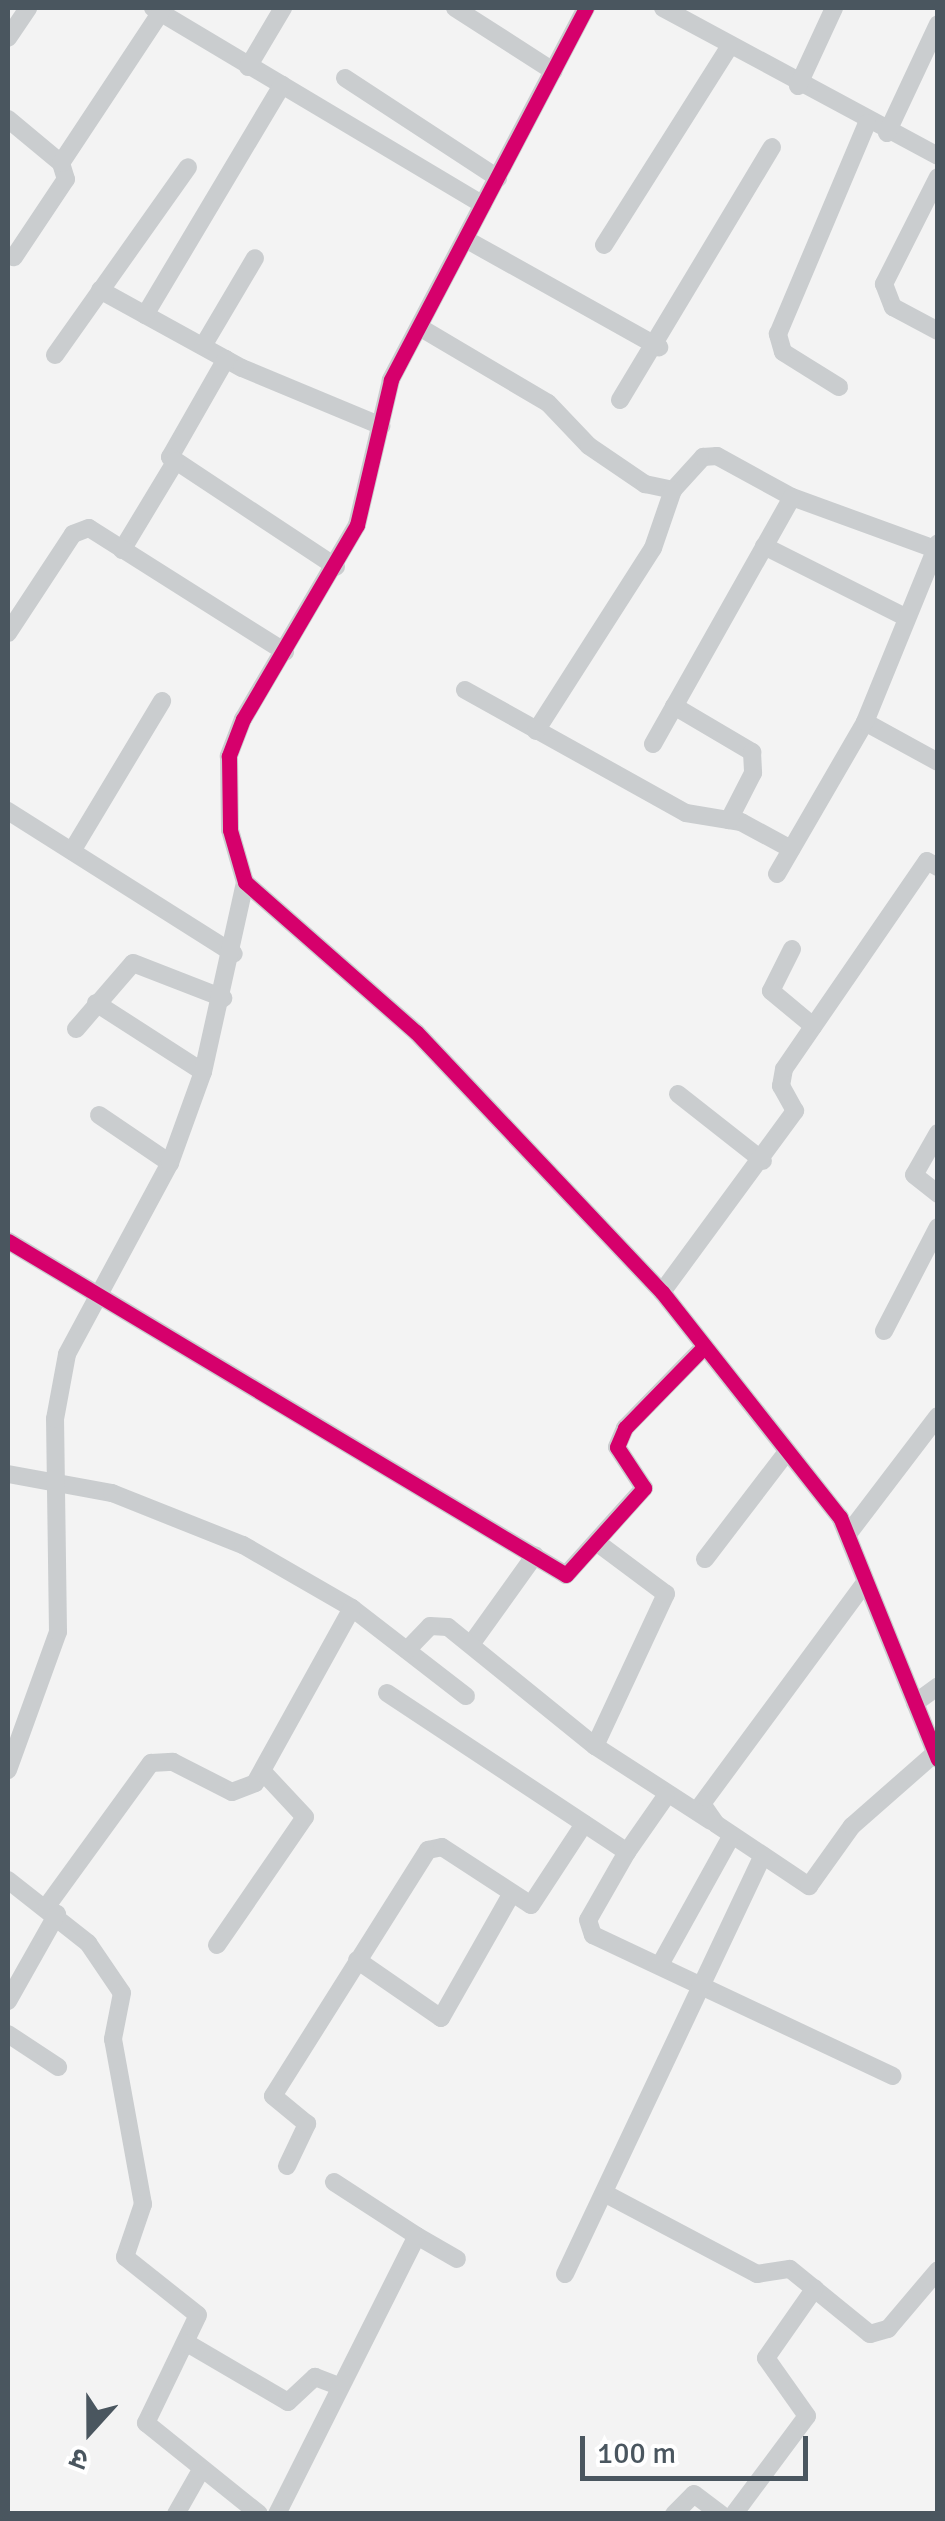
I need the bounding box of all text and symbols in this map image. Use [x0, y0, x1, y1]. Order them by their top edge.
north arrow [40, 2381, 140, 2481]
scale bar [585, 2416, 812, 2478]
text: 100 m [597, 2435, 676, 2472]
text: उ [66, 2440, 93, 2478]

